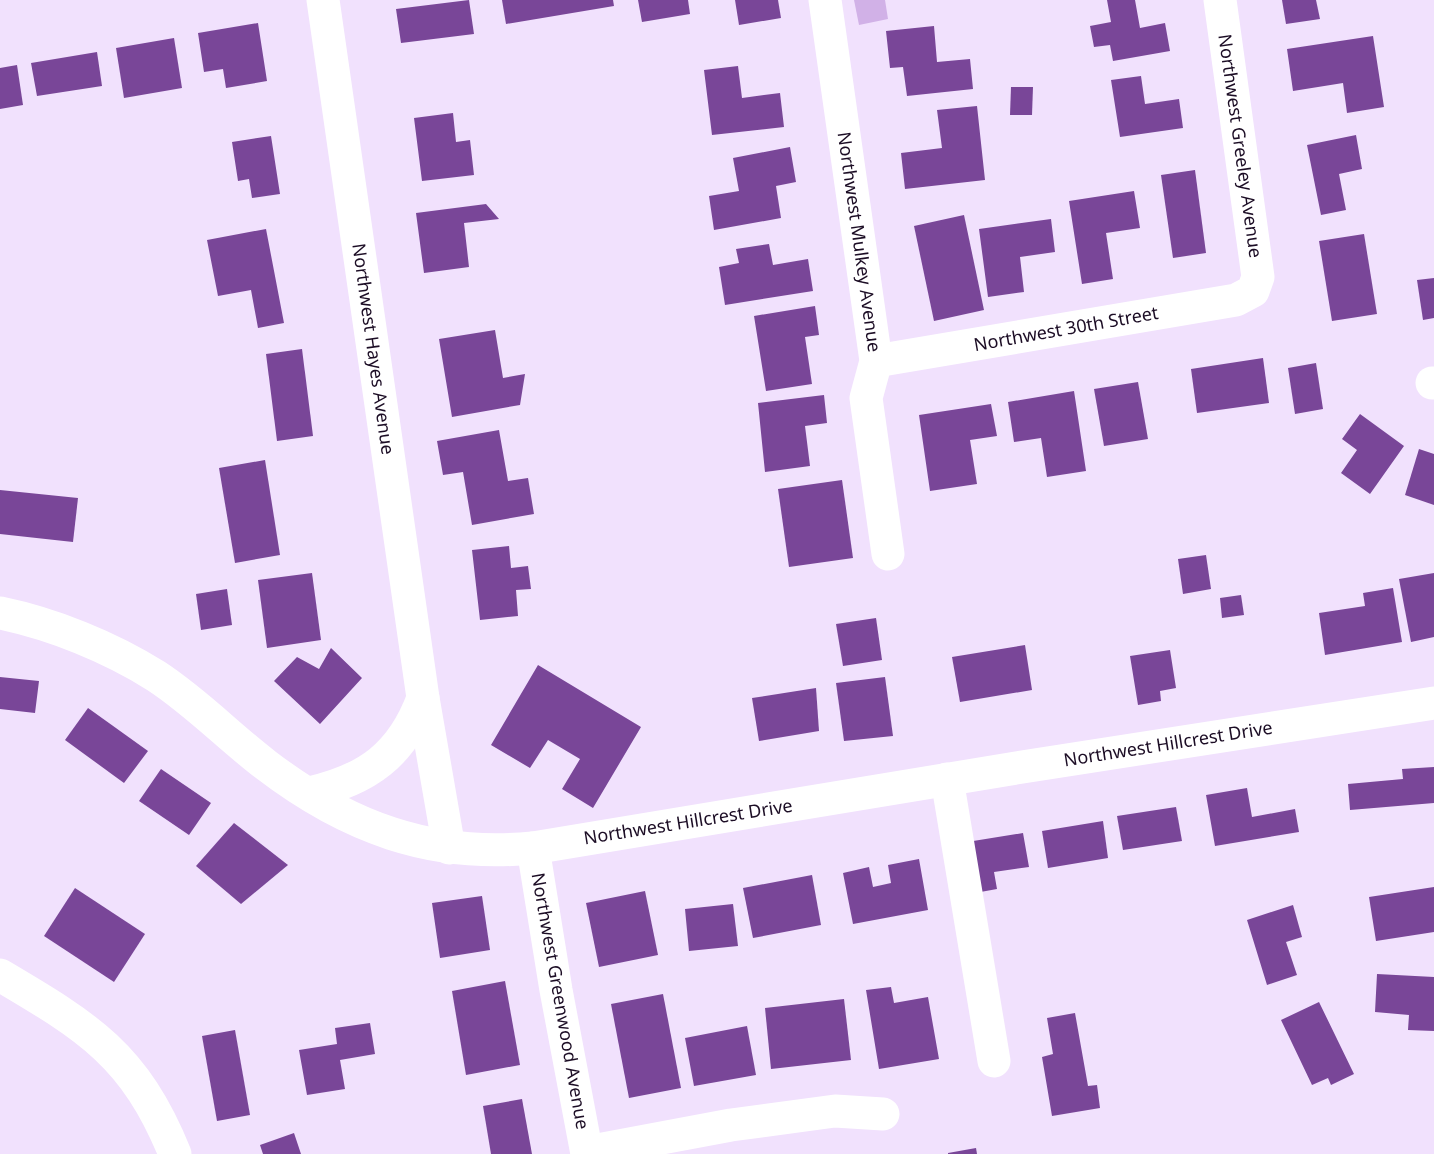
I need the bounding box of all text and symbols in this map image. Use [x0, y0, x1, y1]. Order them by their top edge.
street label: Northwest Greeley Avenue [1213, 32, 1269, 259]
street label: Northwest Mulkey Avenue [833, 130, 887, 354]
street label: Northwest Hayes Avenue [347, 242, 401, 456]
street label: Northwest 30th Street [972, 300, 1160, 356]
street label: Northwest Hillcrest Drive [1062, 715, 1274, 771]
street label: Northwest Hillcrest Drive [582, 793, 794, 849]
street label: Northwest Greenwood Avenue [527, 871, 595, 1131]

